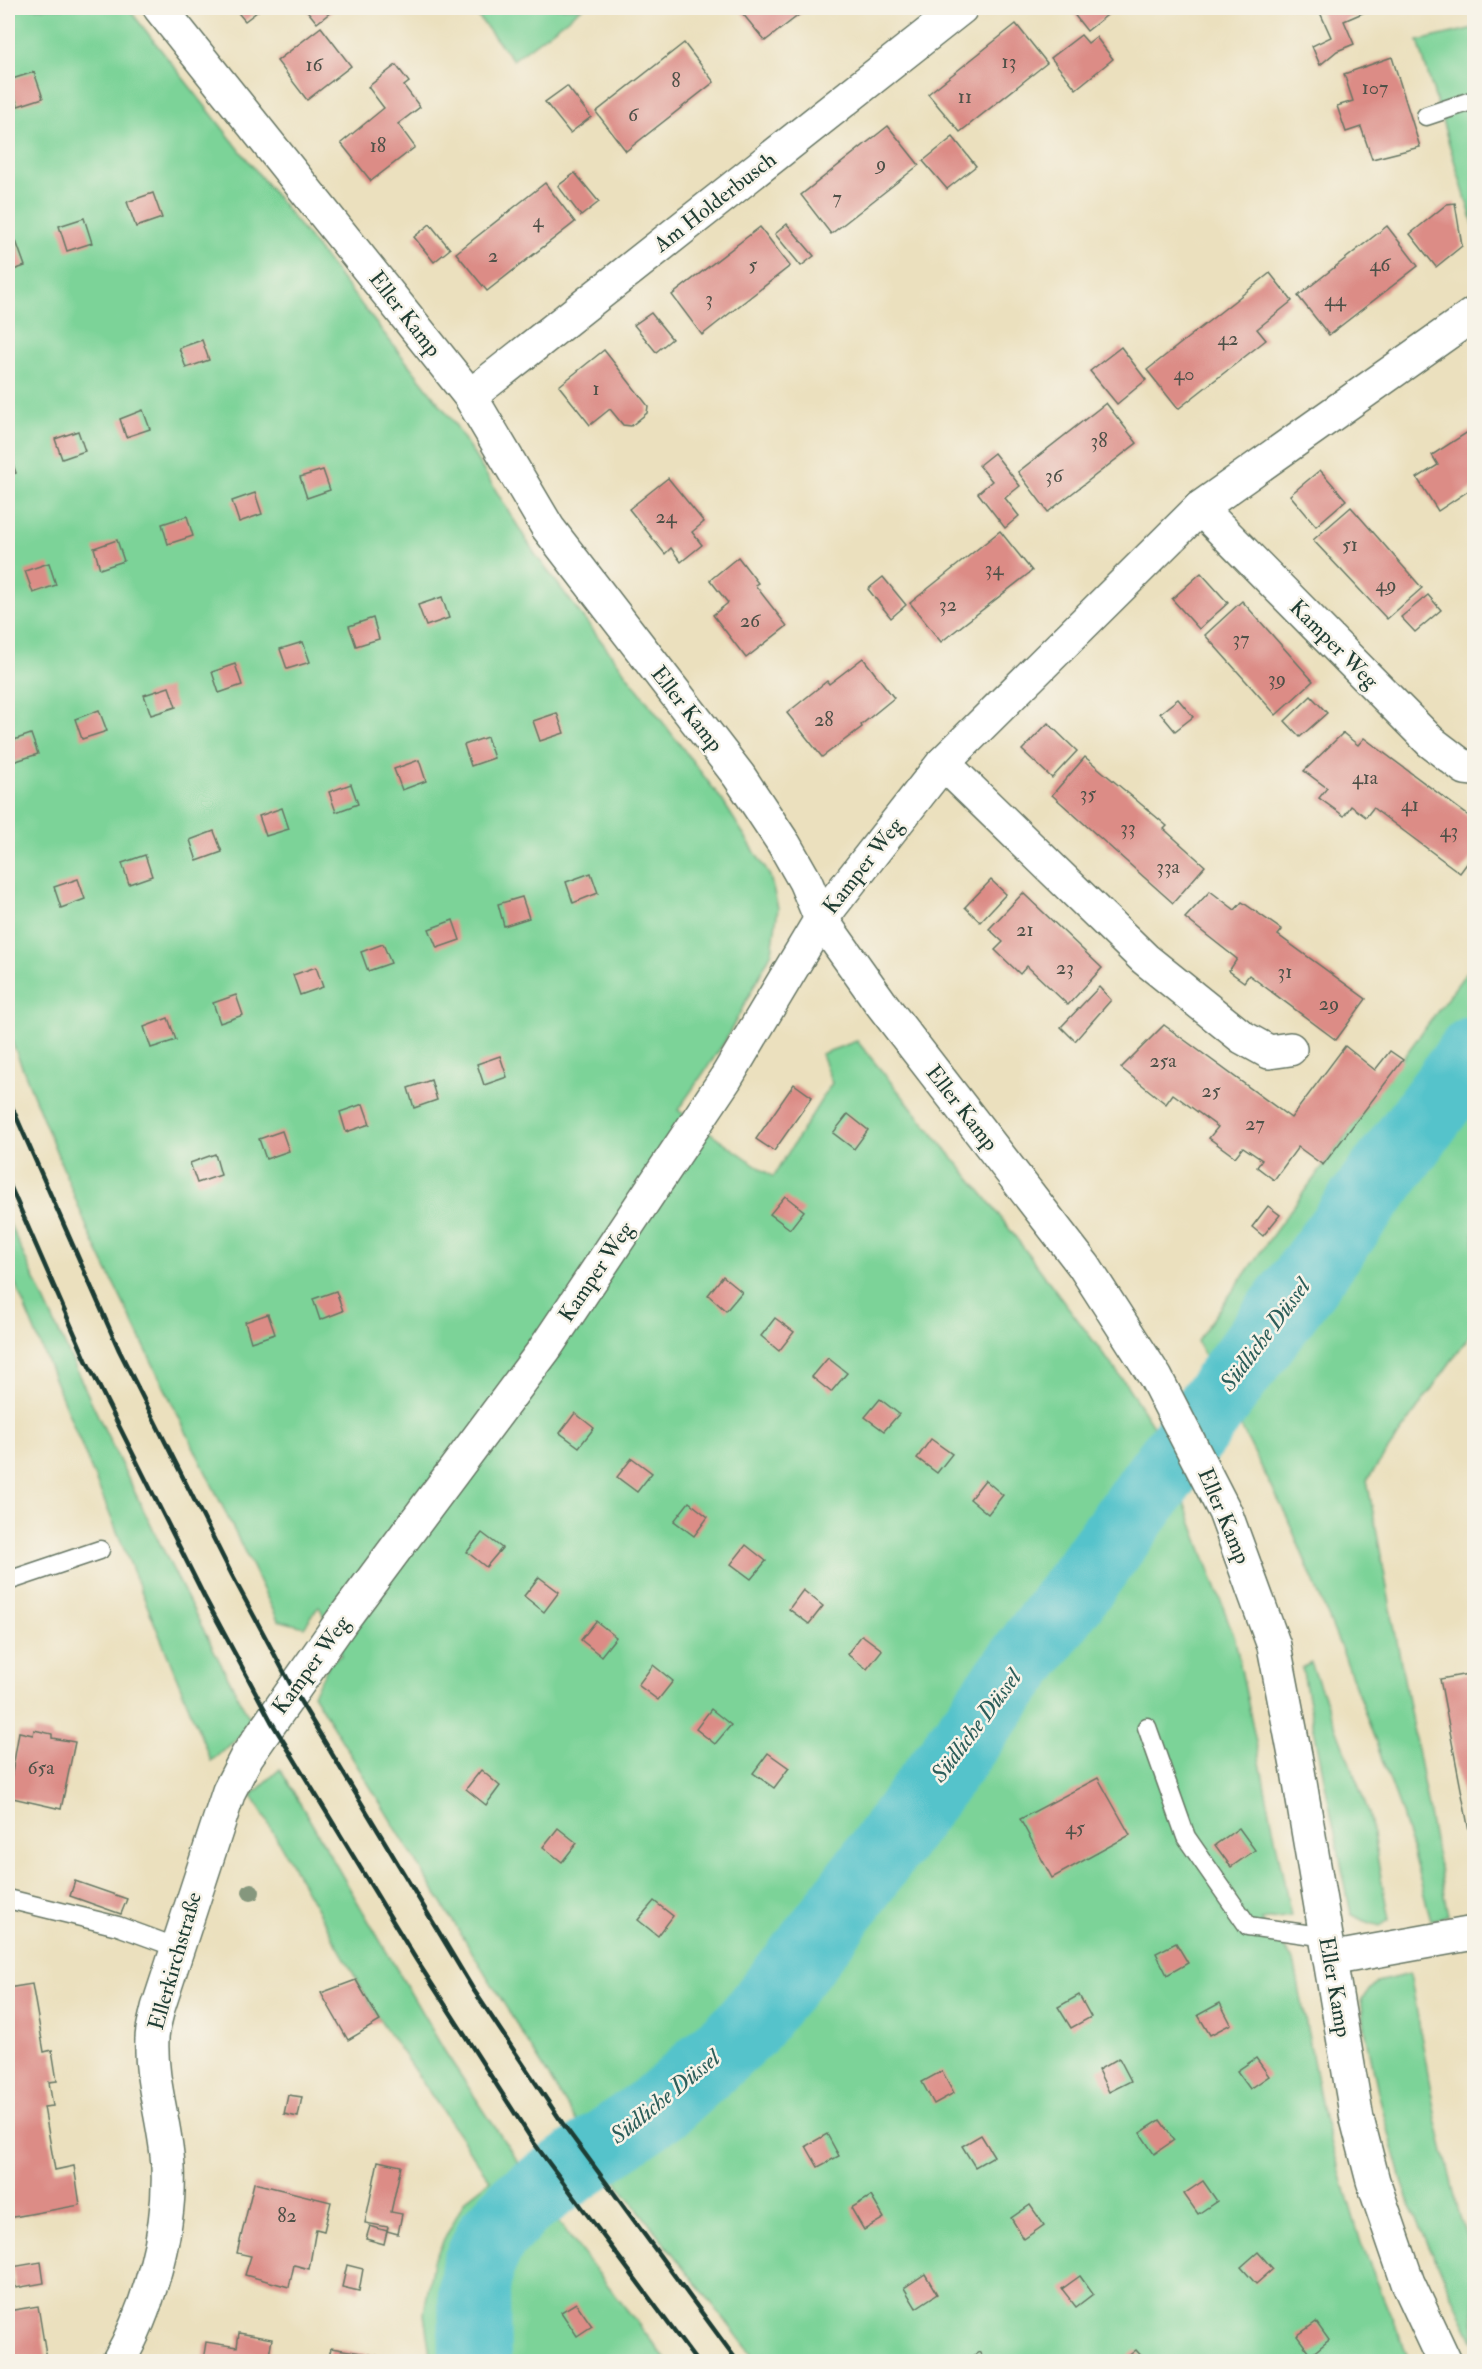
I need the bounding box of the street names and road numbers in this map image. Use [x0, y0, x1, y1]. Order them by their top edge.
street label: Am Holderbusch [647, 145, 782, 259]
street label: Eller Kamp [362, 265, 447, 363]
street label: Kamper Weg [1283, 593, 1385, 696]
street label: Eller Kamp [644, 660, 729, 758]
street label: Kamper Weg [817, 811, 911, 921]
street label: Eller Kamp [919, 1059, 1004, 1157]
street label: Kamper Weg [552, 1216, 641, 1328]
street label: Eller Kamp [1190, 1464, 1257, 1569]
street label: Kamper Weg [266, 1609, 358, 1720]
street label: Ellerkirchstraße [142, 1889, 208, 2033]
street label: Eller Kamp [1311, 1935, 1358, 2040]

